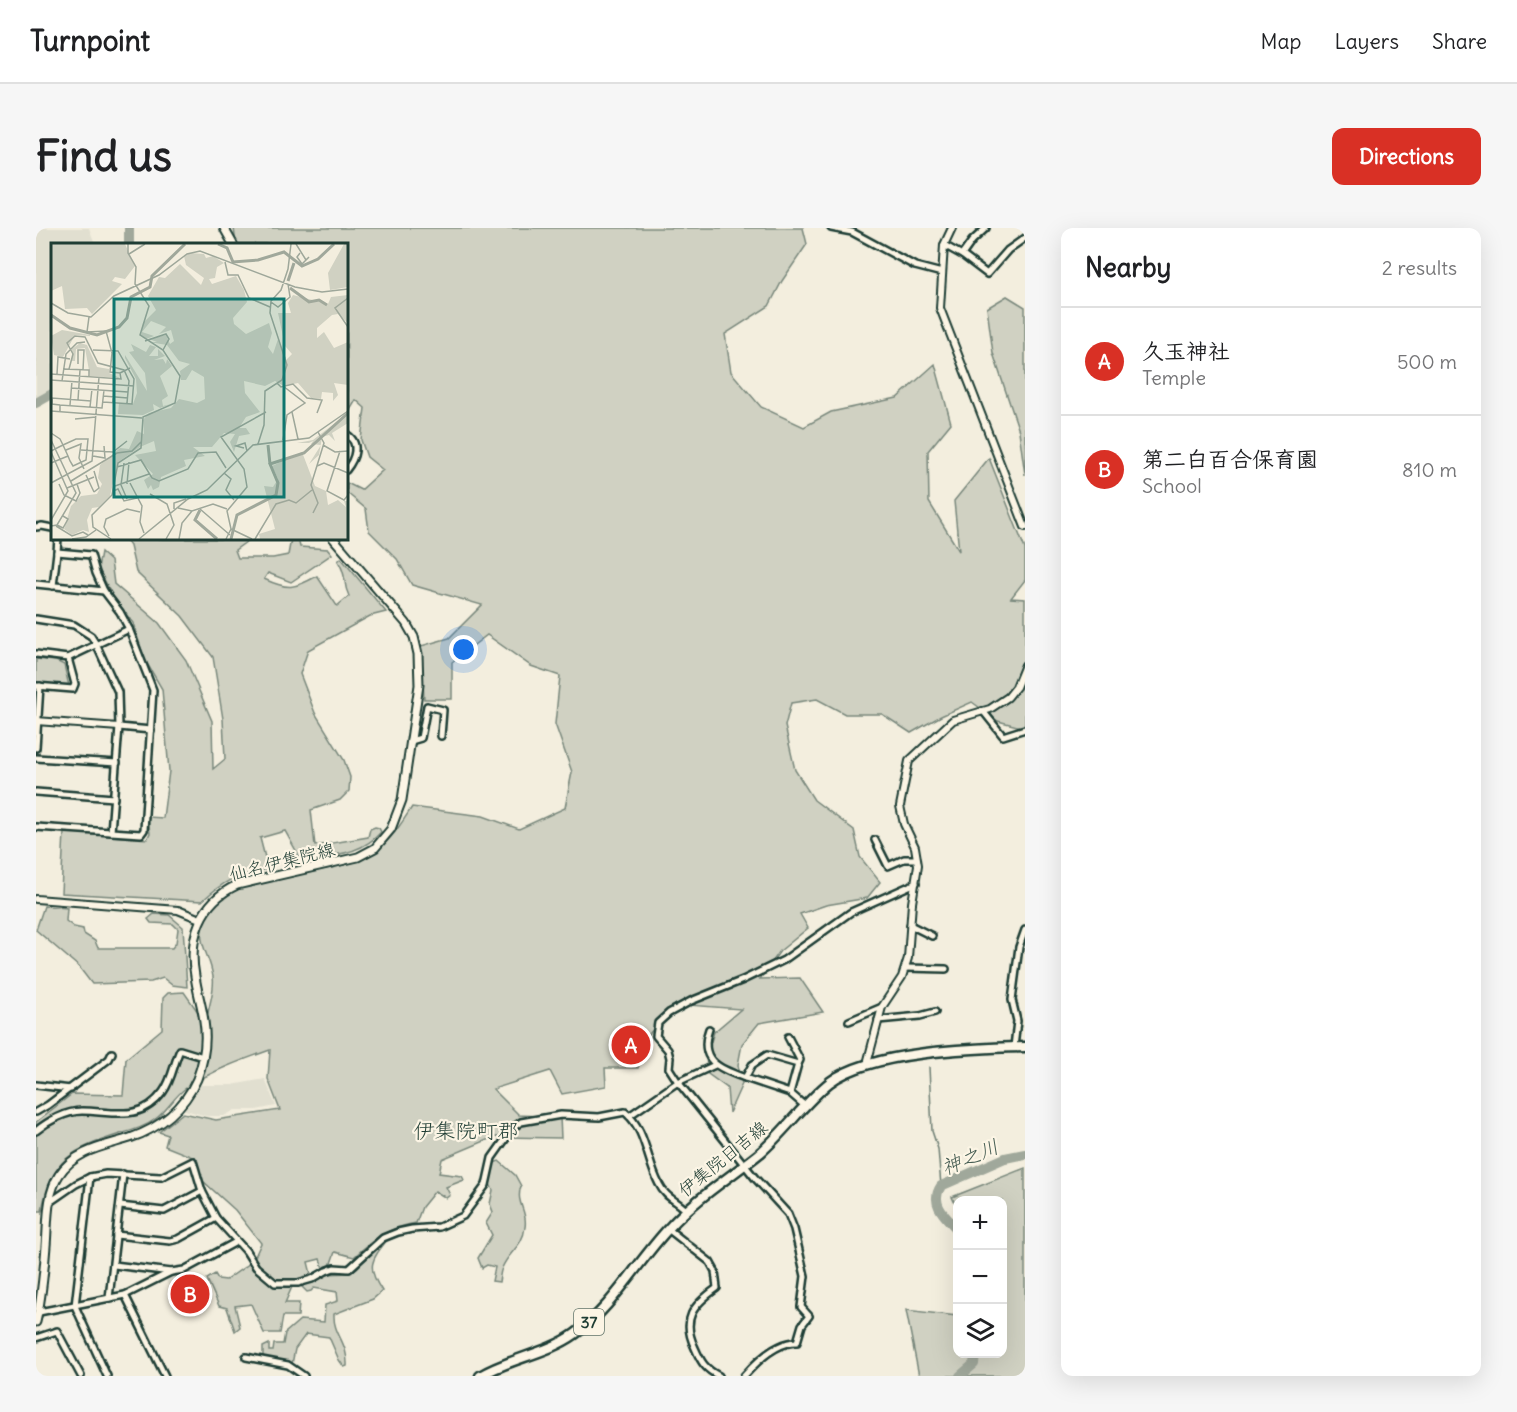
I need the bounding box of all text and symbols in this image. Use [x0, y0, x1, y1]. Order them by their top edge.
text: Turnpoint [30, 23, 150, 59]
text: Map [1261, 28, 1301, 55]
text: Layers [1334, 28, 1399, 55]
text: Share [1432, 28, 1487, 55]
button: Directions [1332, 128, 1481, 185]
text: Find us [36, 130, 172, 182]
inset map [51, 243, 348, 540]
text: Nearby [1085, 251, 1171, 284]
text: 2 results [1382, 255, 1457, 280]
text: 久玉神社 [1142, 337, 1230, 365]
text: A [1098, 349, 1111, 374]
text: 500 m [1397, 349, 1457, 374]
text: Temple [1142, 365, 1206, 390]
text: 第二白百合保育園 [1142, 445, 1318, 473]
text: B [1098, 457, 1111, 482]
text: 810 m [1402, 457, 1457, 482]
text: School [1142, 473, 1202, 498]
your location [449, 635, 478, 664]
street label: 仙名伊集院線 [227, 837, 337, 886]
pin: A [612, 1022, 650, 1068]
street label: 伊集院日吉線 [673, 1116, 772, 1202]
district label: 伊集院町郡 [414, 1117, 519, 1144]
water label: 神之川 [937, 1133, 1002, 1180]
map controls [953, 1196, 1007, 1358]
button: + [953, 1196, 1007, 1250]
button: − [953, 1250, 1007, 1304]
pin: B [170, 1272, 210, 1316]
button: layers [953, 1304, 1007, 1358]
road number: 37 [574, 1309, 604, 1335]

